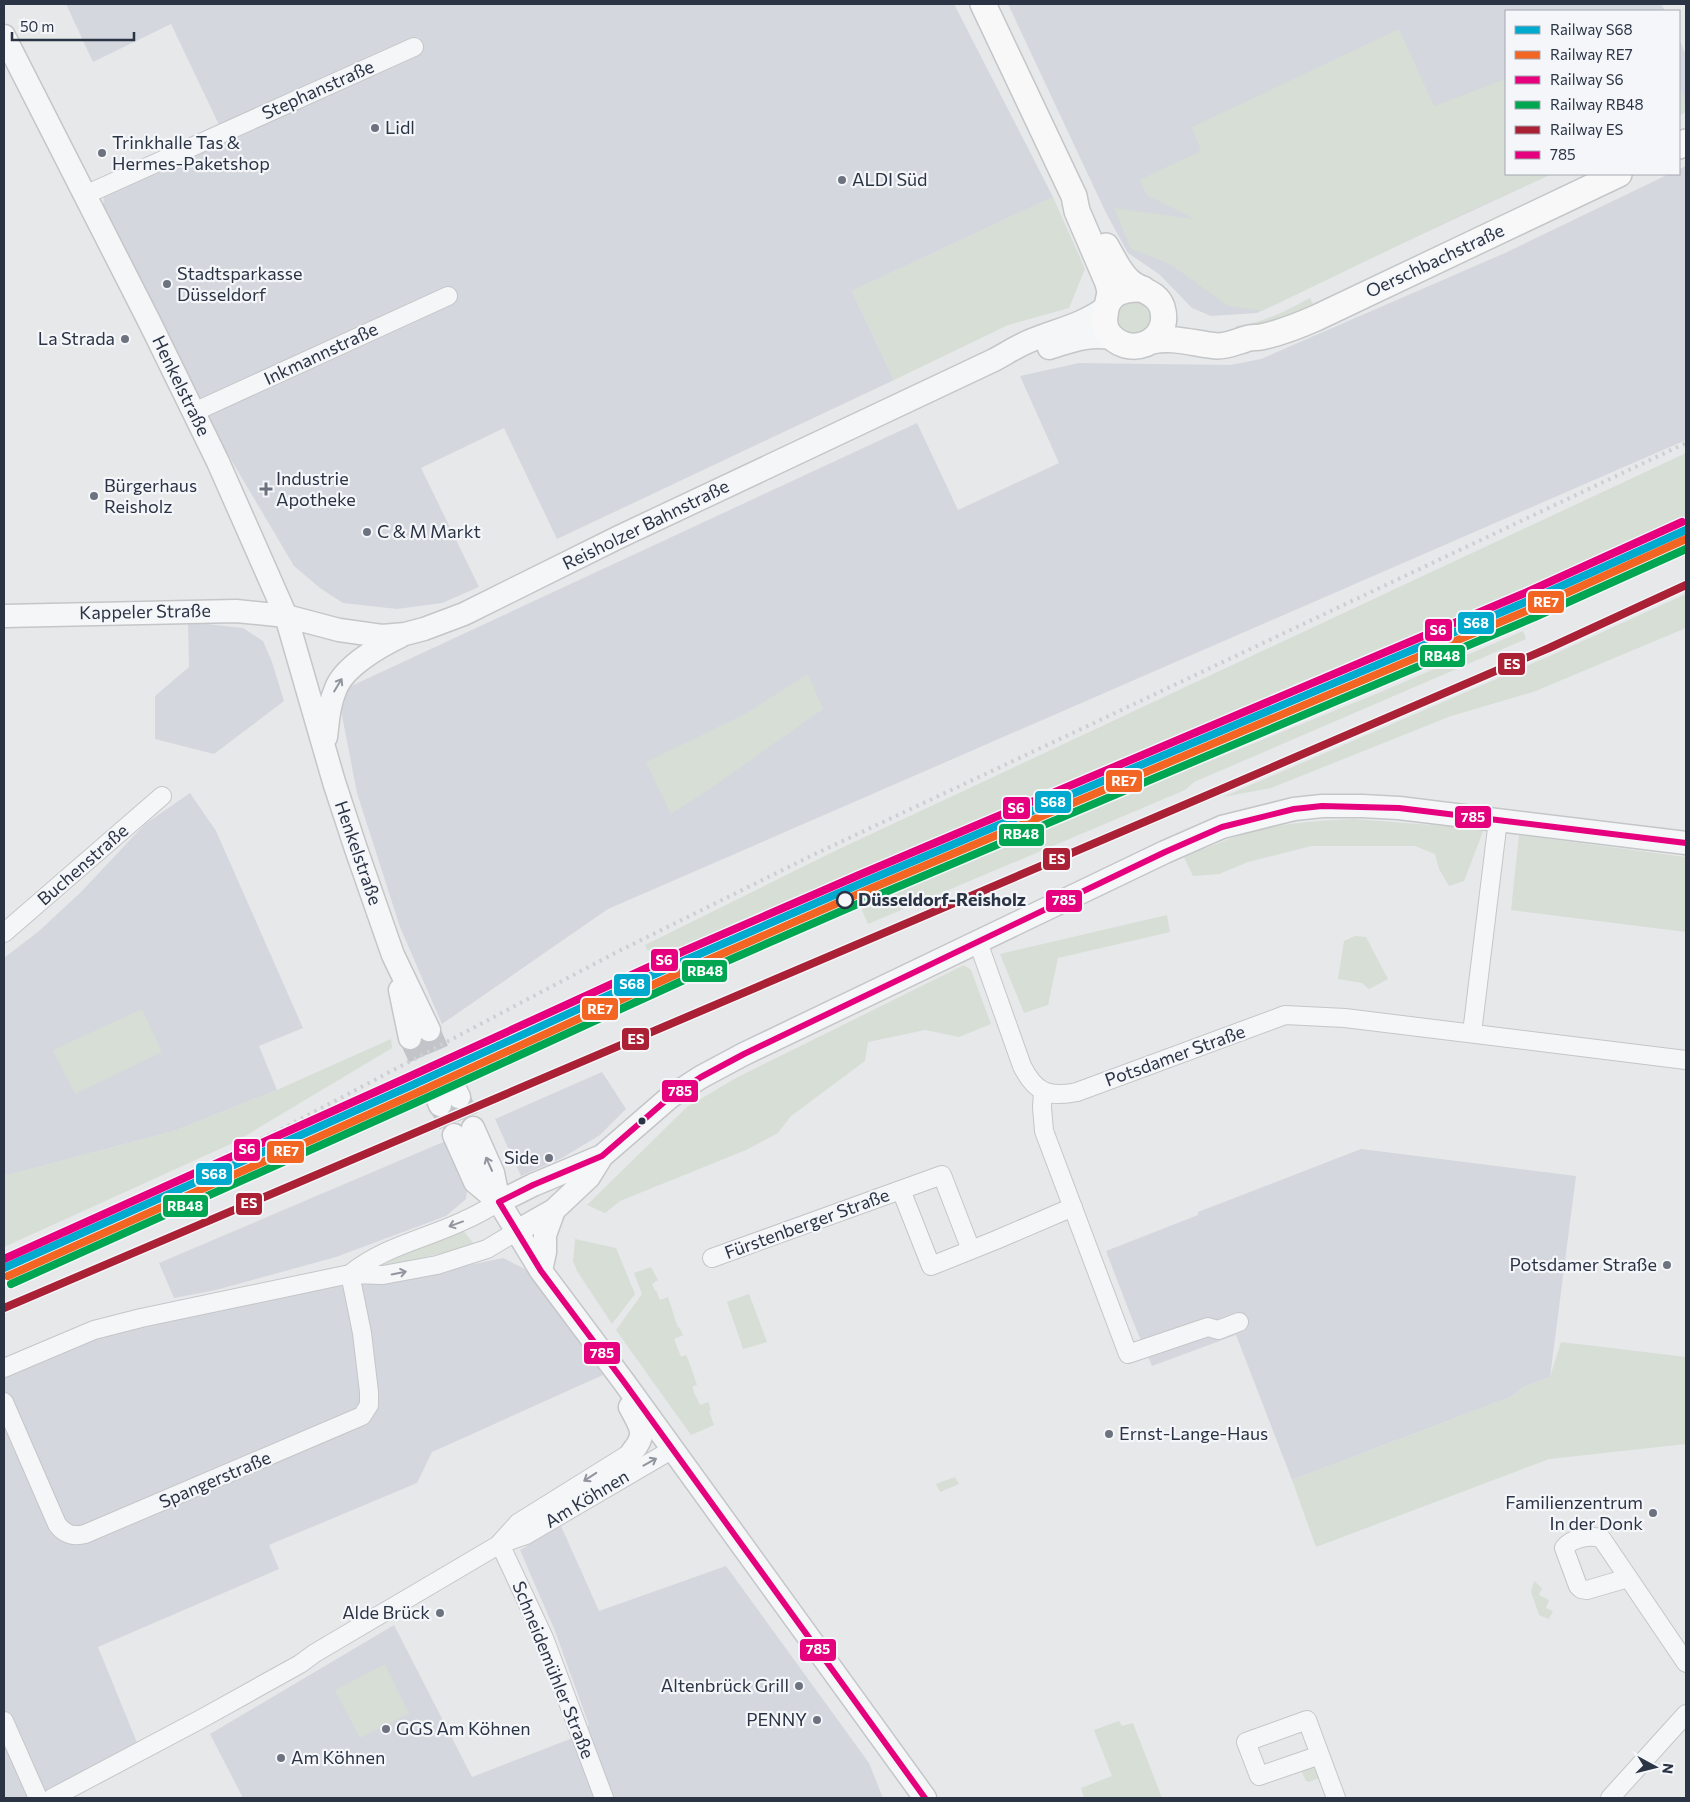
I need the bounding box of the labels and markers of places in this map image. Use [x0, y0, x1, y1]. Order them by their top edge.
place label: Lidl [385, 116, 415, 138]
marker: Lidl [369, 122, 381, 134]
place label: Trinkhalle Tas & Hermes-Paketshop [112, 131, 270, 174]
marker: Trinkhalle Tas & Hermes-Paketshop [96, 147, 108, 159]
place label: ALDI Süd [852, 168, 927, 190]
marker: ALDI Süd [836, 174, 848, 186]
place label: Stadtsparkasse Düsseldorf [177, 262, 302, 305]
marker: Stadtsparkasse Düsseldorf [161, 278, 173, 290]
place label: La Strada [38, 327, 115, 349]
marker: La Strada [119, 333, 131, 345]
place label: Industrie Apotheke [276, 467, 356, 510]
place label: Bürgerhaus Reisholz [104, 474, 197, 517]
marker: Industrie Apotheke [260, 483, 272, 495]
marker: Bürgerhaus Reisholz [88, 490, 100, 502]
place label: C & M Markt [377, 520, 481, 542]
marker: C & M Markt [361, 526, 373, 538]
place label: Düsseldorf-Reisholz [858, 888, 1026, 910]
marker: Düsseldorf-Reisholz [836, 891, 854, 909]
unlabelled marker [637, 1116, 647, 1126]
place label: Side [504, 1146, 539, 1168]
marker: Side [543, 1152, 555, 1164]
place label: Potsdamer Straße [1510, 1253, 1657, 1275]
marker: Potsdamer Straße [1661, 1259, 1673, 1271]
place label: Ernst-Lange-Haus [1119, 1422, 1268, 1444]
marker: Ernst-Lange-Haus [1103, 1428, 1115, 1440]
place label: Familienzentrum In der Donk [1505, 1491, 1643, 1534]
marker: Familienzentrum In der Donk [1647, 1507, 1659, 1519]
place label: Alde Brück [342, 1601, 430, 1623]
marker: Alde Brück [434, 1607, 446, 1619]
place label: Altenbrück Grill [661, 1674, 789, 1696]
marker: Altenbrück Grill [793, 1680, 805, 1692]
place label: PENNY [746, 1708, 807, 1730]
marker: PENNY [811, 1714, 823, 1726]
place label: GGS Am Köhnen [396, 1717, 531, 1739]
marker: GGS Am Köhnen [380, 1723, 392, 1735]
place label: Am Köhnen [291, 1746, 385, 1768]
marker: Am Köhnen [275, 1752, 287, 1764]

